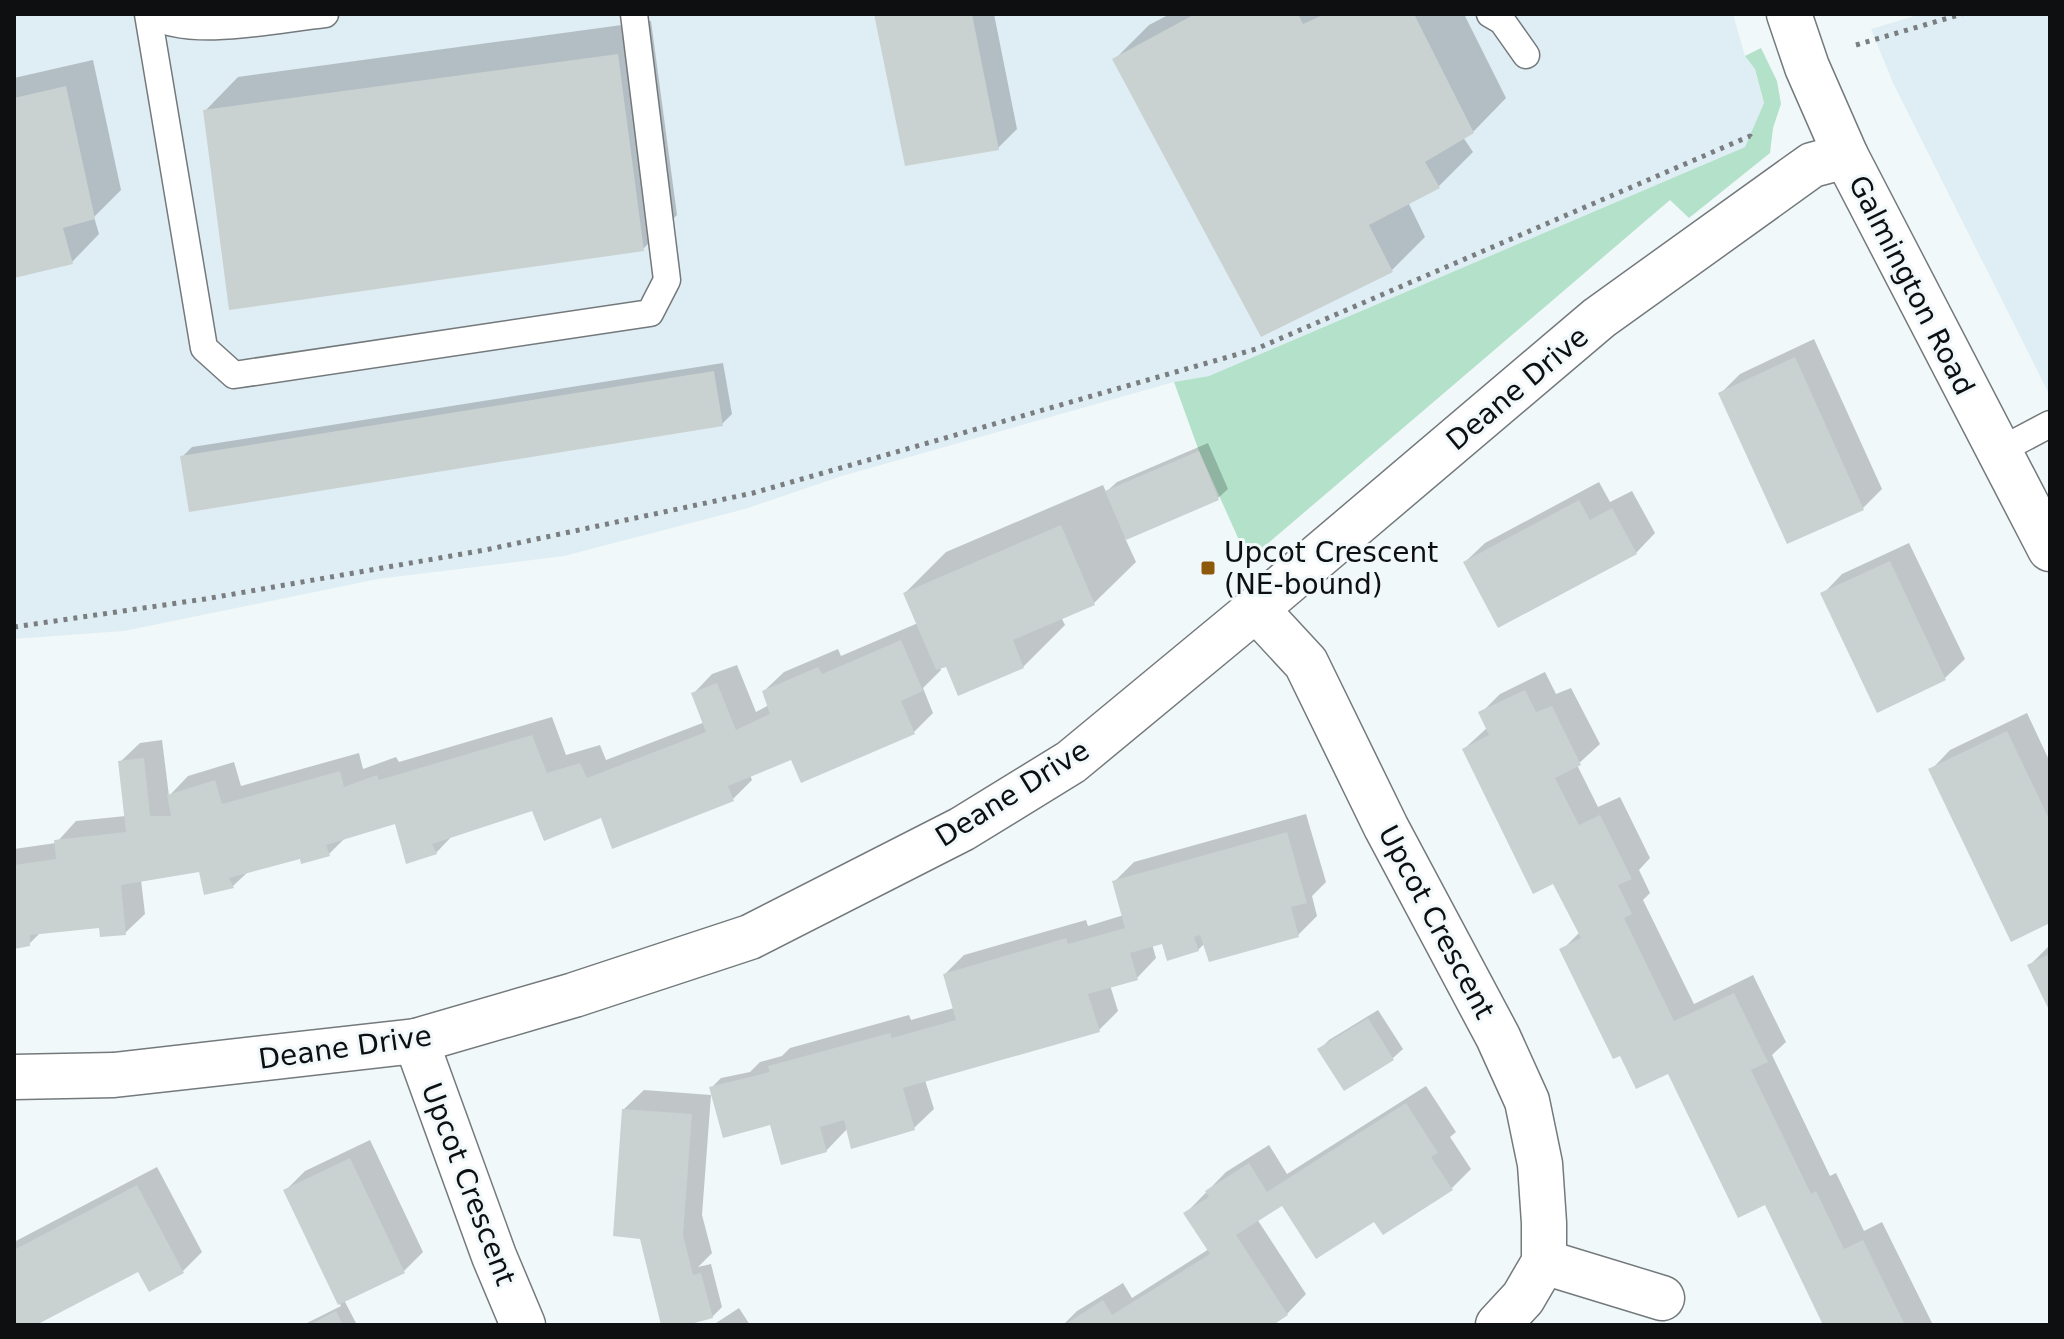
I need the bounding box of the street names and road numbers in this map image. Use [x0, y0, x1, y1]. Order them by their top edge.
street label: Galmington Road [1842, 170, 1981, 401]
street label: Deane Drive [1440, 320, 1595, 457]
street label: Deane Drive [930, 733, 1095, 854]
street label: Upcot Crescent [1372, 820, 1501, 1025]
street label: Deane Drive [256, 1019, 434, 1076]
street label: Upcot Crescent [415, 1078, 522, 1290]

